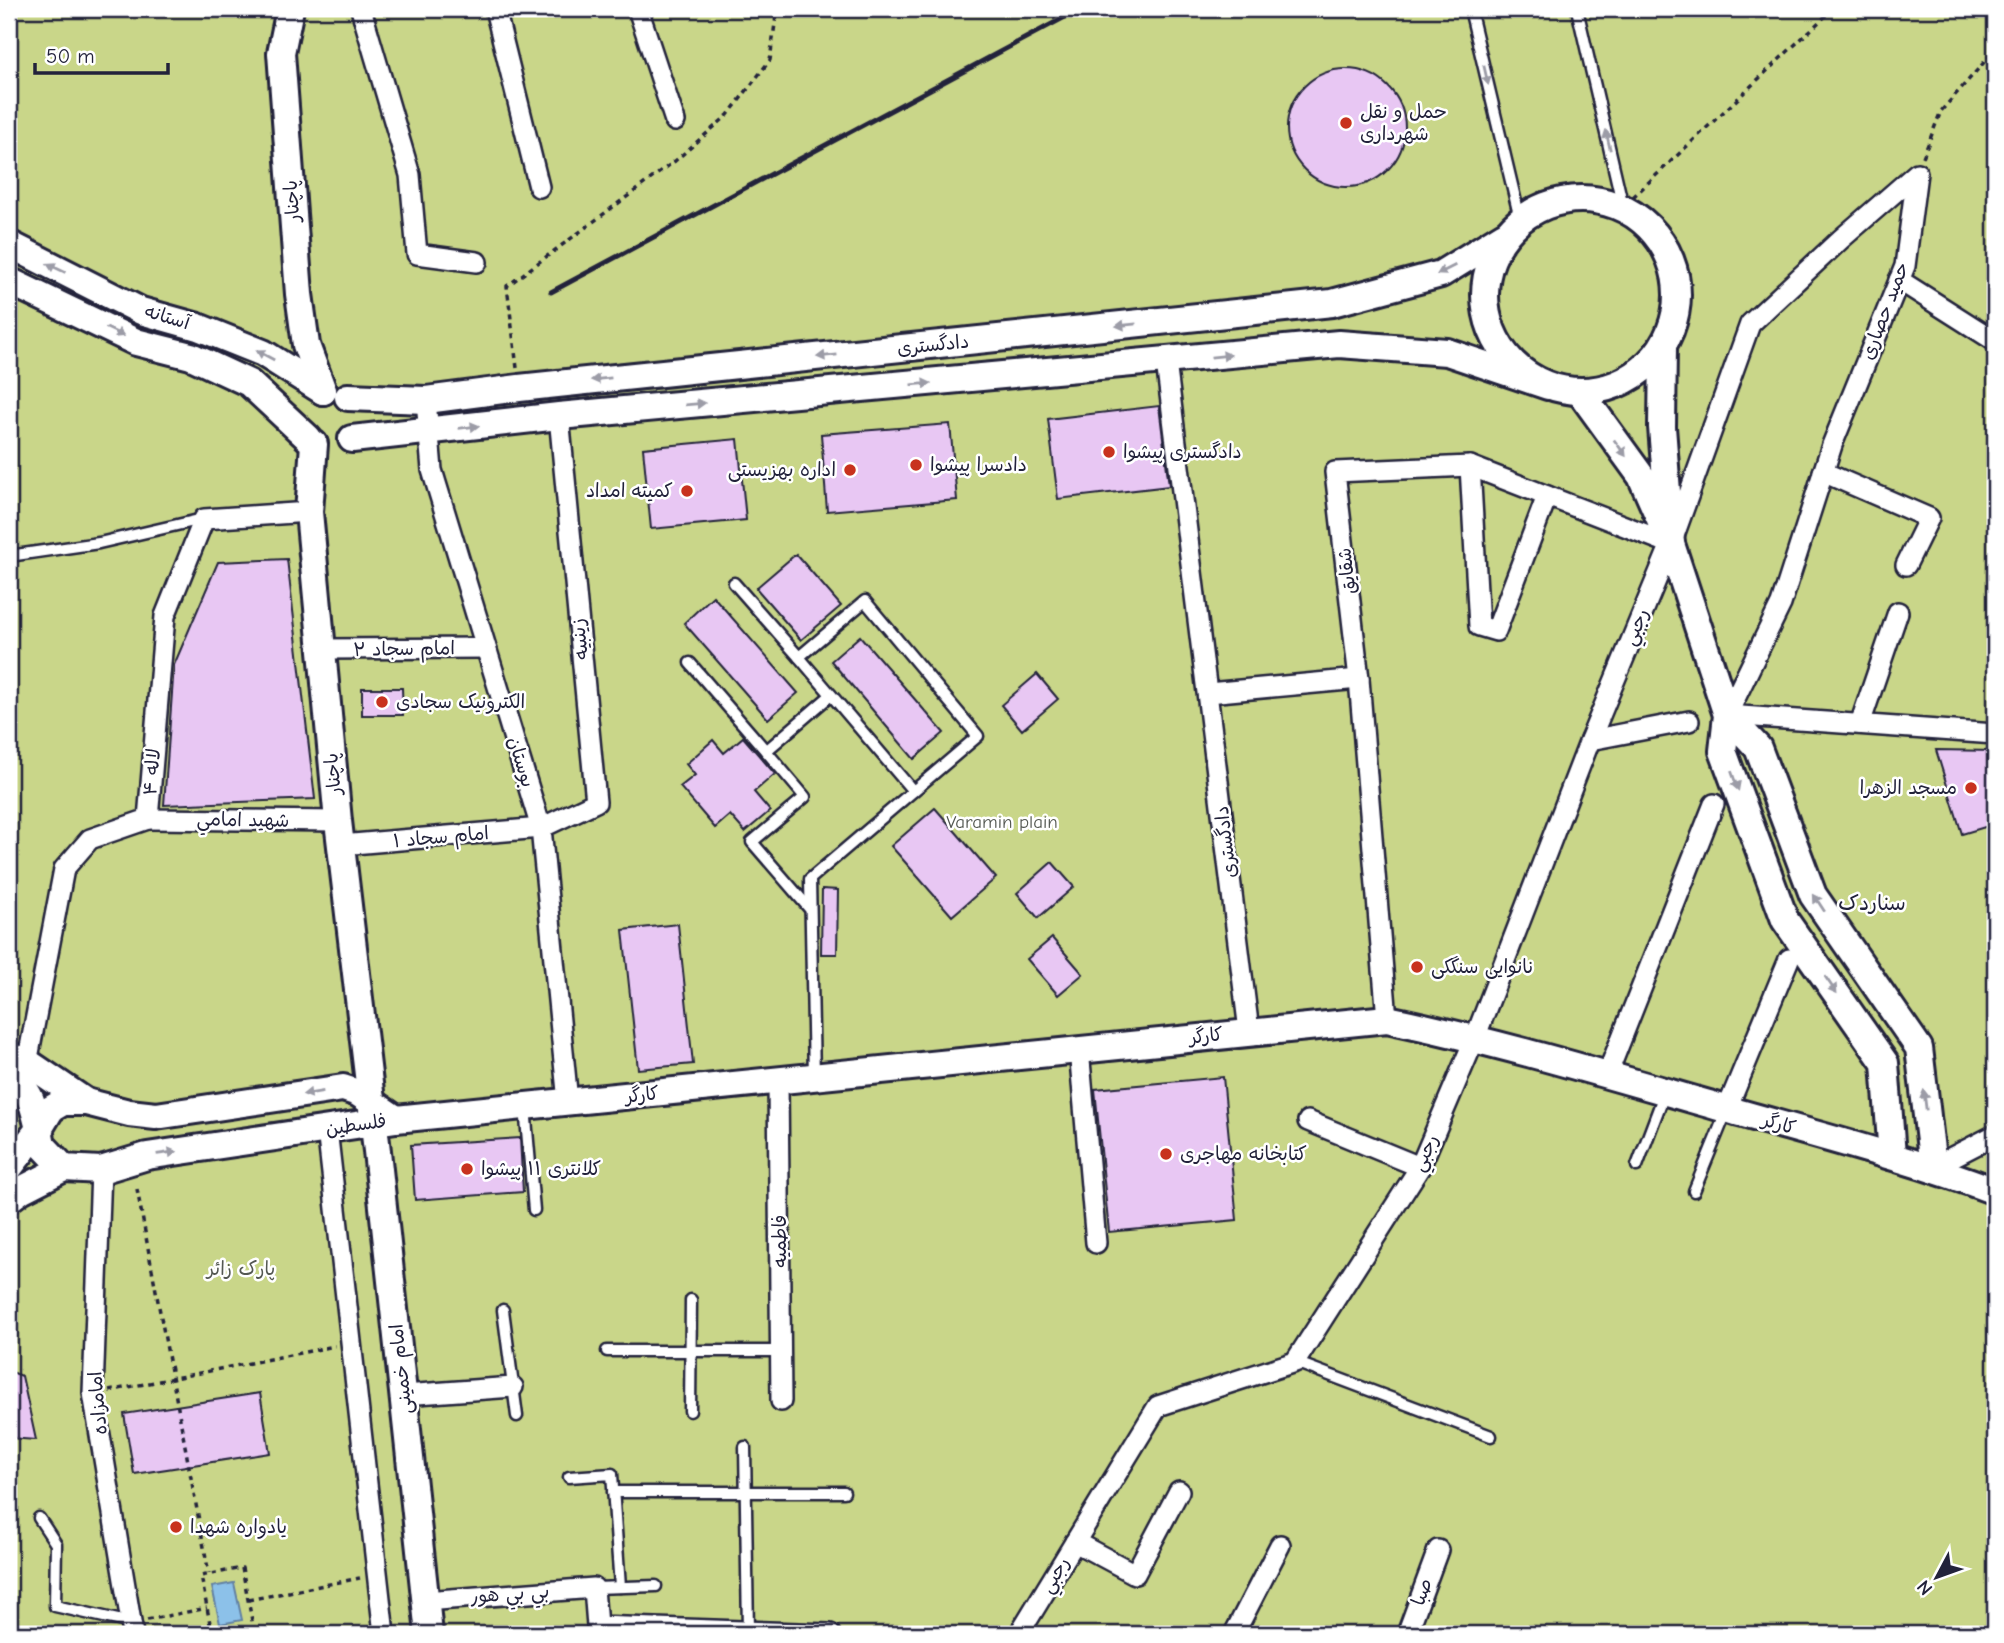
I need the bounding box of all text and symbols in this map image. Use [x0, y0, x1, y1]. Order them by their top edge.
scale bar [35, 32, 168, 76]
text: 50 m [46, 44, 95, 68]
one-way arrow [1481, 64, 1492, 86]
place label: حمل و نقل شهرداری [1360, 101, 1447, 145]
marker: حمل و نقل شهرداری [1338, 115, 1354, 131]
one-way arrow [1602, 129, 1613, 151]
street label: پاچنار [280, 179, 306, 225]
street label: حمید حصاری [1856, 259, 1914, 363]
one-way arrow [46, 263, 66, 274]
one-way arrow [1435, 263, 1455, 275]
street label: آستانه [142, 300, 194, 335]
one-way arrow [1115, 319, 1137, 330]
one-way arrow [105, 326, 125, 337]
street label: دادگستری [896, 330, 970, 360]
one-way arrow [256, 349, 275, 361]
one-way arrow [816, 350, 838, 361]
one-way arrow [1210, 350, 1232, 361]
one-way arrow [589, 374, 611, 385]
one-way arrow [911, 378, 933, 389]
one-way arrow [684, 398, 706, 409]
one-way arrow [458, 421, 480, 432]
one-way arrow [1613, 438, 1627, 457]
place label: دادگستری پیشوا [1123, 441, 1242, 464]
marker: دادگستری پیشوا [1101, 444, 1117, 460]
place label: دادسرا پیشوا [930, 454, 1027, 477]
marker: دادسرا پیشوا [908, 457, 924, 473]
place label: اداره بهزیستی [728, 459, 836, 482]
marker: اداره بهزیستی [842, 462, 858, 478]
place label: کمیته امداد [586, 480, 673, 502]
marker: کمیته امداد [679, 483, 695, 499]
street label: شقايق [1333, 546, 1361, 596]
street label: رجبي [1618, 605, 1658, 651]
street label: زينبيه [567, 617, 593, 661]
street label: امام سجاد ۲ [353, 637, 455, 664]
place label: الکترونیک سجادی [396, 691, 525, 714]
marker: الکترونیک سجادی [374, 694, 390, 710]
street label: بوستان [503, 734, 539, 790]
street label: لاله ۴ [139, 747, 165, 797]
street label: پاچنار [320, 752, 347, 798]
one-way arrow [1729, 771, 1740, 792]
place label: مسجد الزهرا [1860, 777, 1957, 799]
marker: مسجد الزهرا [1963, 780, 1979, 796]
street label: دادگستری [1211, 805, 1241, 879]
street label: شهيد امامي [196, 808, 290, 837]
park label: Varamin plain [946, 811, 1058, 833]
street label: امام سجاد ۱ [392, 822, 490, 855]
district label: سناردک [1838, 891, 1906, 915]
one-way arrow [1813, 894, 1826, 913]
place label: نانوایی سنگکی [1431, 956, 1534, 979]
marker: نانوایی سنگکی [1409, 959, 1425, 975]
one-way arrow [1824, 976, 1838, 994]
street label: کارگر [1186, 1023, 1224, 1049]
street label: کارگر [622, 1082, 660, 1108]
one-way arrow [302, 1088, 324, 1099]
one-way arrow [1919, 1088, 1930, 1110]
street label: کارگر [1758, 1108, 1798, 1139]
street label: فلسطین [324, 1110, 388, 1140]
street label: رجبي [1407, 1131, 1448, 1177]
place label: کتابخانه مهاجری [1180, 1143, 1307, 1165]
marker: کتابخانه مهاجری [1158, 1146, 1174, 1162]
one-way arrow [156, 1147, 178, 1158]
place label: کلانتری ۱۱ پیشوا [481, 1158, 601, 1181]
marker: کلانتری ۱۱ پیشوا [459, 1161, 475, 1177]
street label: فاطميه [769, 1215, 791, 1268]
park label: پارک زائر [205, 1258, 275, 1281]
street label: امام خمینی [385, 1322, 420, 1415]
street label: امامزاده [84, 1370, 112, 1436]
place label: یادواره شهدا [190, 1516, 287, 1539]
marker: یادواره شهدا [168, 1519, 184, 1535]
north arrow [1902, 1542, 1972, 1612]
street label: رجبي [1036, 1553, 1079, 1600]
street label: صبا [1407, 1576, 1437, 1608]
text: N [1913, 1576, 1937, 1599]
street label: بي بي هور [469, 1580, 550, 1613]

